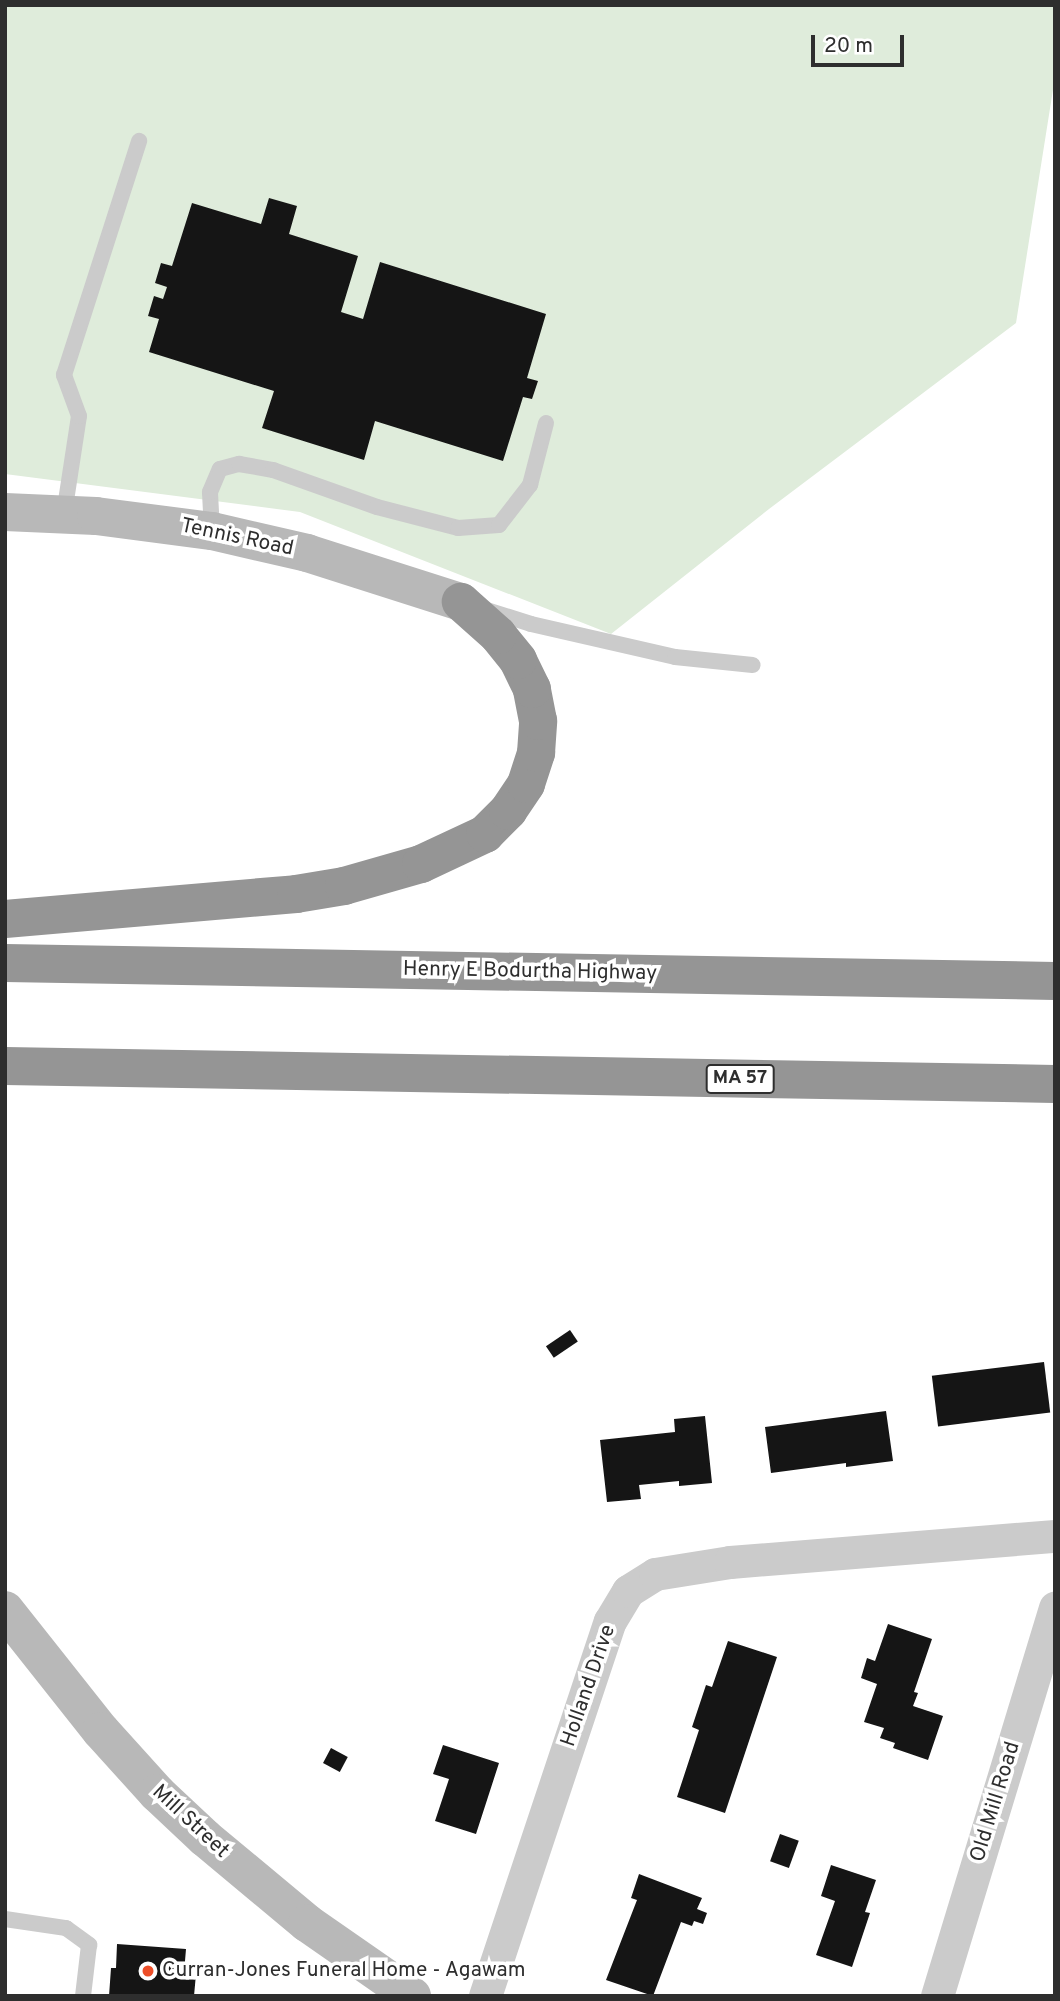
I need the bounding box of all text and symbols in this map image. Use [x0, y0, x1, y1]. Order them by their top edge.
scale bar [815, 21, 908, 65]
text: 20 m [824, 33, 873, 60]
street label: Tennis Road [178, 514, 296, 562]
street label: Henry E Bodurtha Highway [403, 957, 657, 987]
road number: MA 57 [705, 1064, 775, 1094]
street label: Holland Drive [556, 1622, 622, 1750]
street label: Old Mill Road [966, 1739, 1026, 1865]
street label: Mill Street [146, 1780, 234, 1864]
place label: Curran-Jones Funeral Home - Agawam [162, 1958, 526, 1984]
marker: Curran-Jones Funeral Home - Agawam [140, 1963, 156, 1979]

